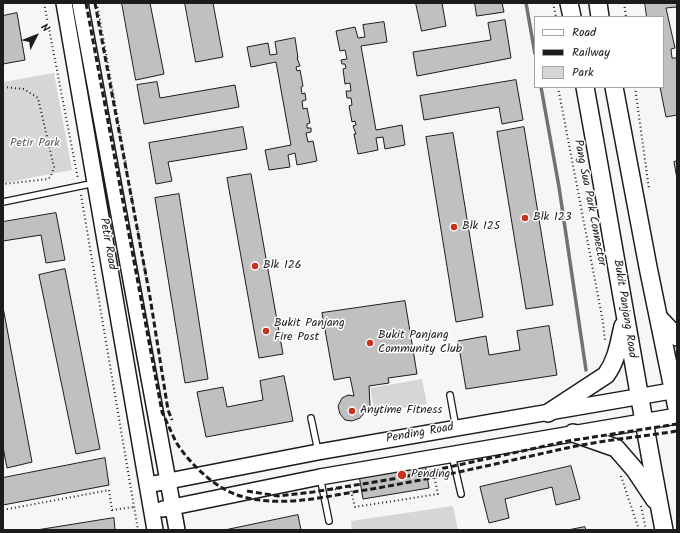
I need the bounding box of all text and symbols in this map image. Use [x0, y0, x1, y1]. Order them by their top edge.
north arrow [16, 16, 56, 56]
legend [534, 16, 664, 88]
text: N [36, 19, 54, 37]
text: Road [572, 23, 596, 42]
text: Railway [572, 43, 610, 62]
text: Park [572, 63, 594, 82]
park label: Petir Park [10, 137, 60, 151]
street label: Pang Sua Park Connector [570, 139, 608, 267]
place label: Blk 123 [533, 211, 572, 225]
marker: Blk 123 [520, 213, 530, 223]
street label: Petir Road [95, 217, 119, 271]
place label: Blk 125 [462, 220, 500, 234]
marker: Blk 125 [449, 222, 459, 232]
place label: Blk 126 [263, 259, 301, 273]
street label: Bukit Panjang Road [609, 259, 639, 359]
marker: Blk 126 [250, 261, 260, 271]
place label: Bukit Panjang Fire Post [274, 317, 345, 345]
marker: Bukit Panjang Fire Post [261, 326, 271, 336]
place label: Bukit Panjang Community Club [378, 329, 462, 357]
marker: Bukit Panjang Community Club [365, 338, 375, 348]
place label: Anytime Fitness [360, 404, 442, 418]
marker: Anytime Fitness [347, 406, 357, 416]
street label: Pending Road [385, 421, 455, 447]
place label: Pending [411, 468, 450, 482]
marker: Pending [396, 469, 408, 481]

